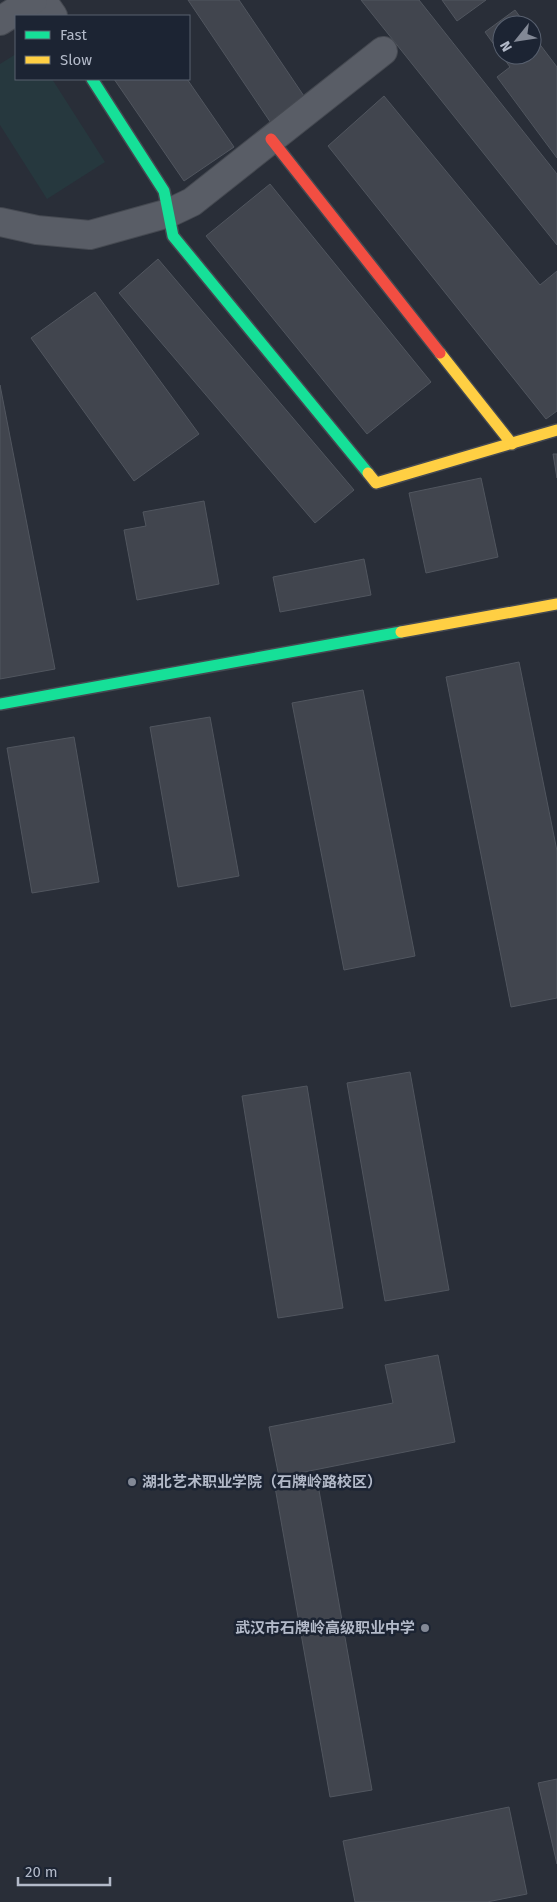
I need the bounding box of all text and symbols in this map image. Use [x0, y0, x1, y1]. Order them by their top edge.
legend [15, 15, 190, 80]
north arrow [492, 15, 542, 65]
text: Fast [60, 26, 87, 44]
text: N [496, 38, 516, 55]
text: Slow [60, 51, 92, 69]
place label: 湖北艺术职业学院（石牌岭路校区） [142, 1473, 382, 1491]
marker: 湖北艺术职业学院（石牌岭路校区） [126, 1476, 138, 1488]
place label: 武汉市石牌岭高级职业中学 [235, 1619, 415, 1637]
marker: 武汉市石牌岭高级职业中学 [419, 1622, 431, 1634]
scale bar [18, 1854, 110, 1886]
text: 20 m [25, 1863, 58, 1881]

